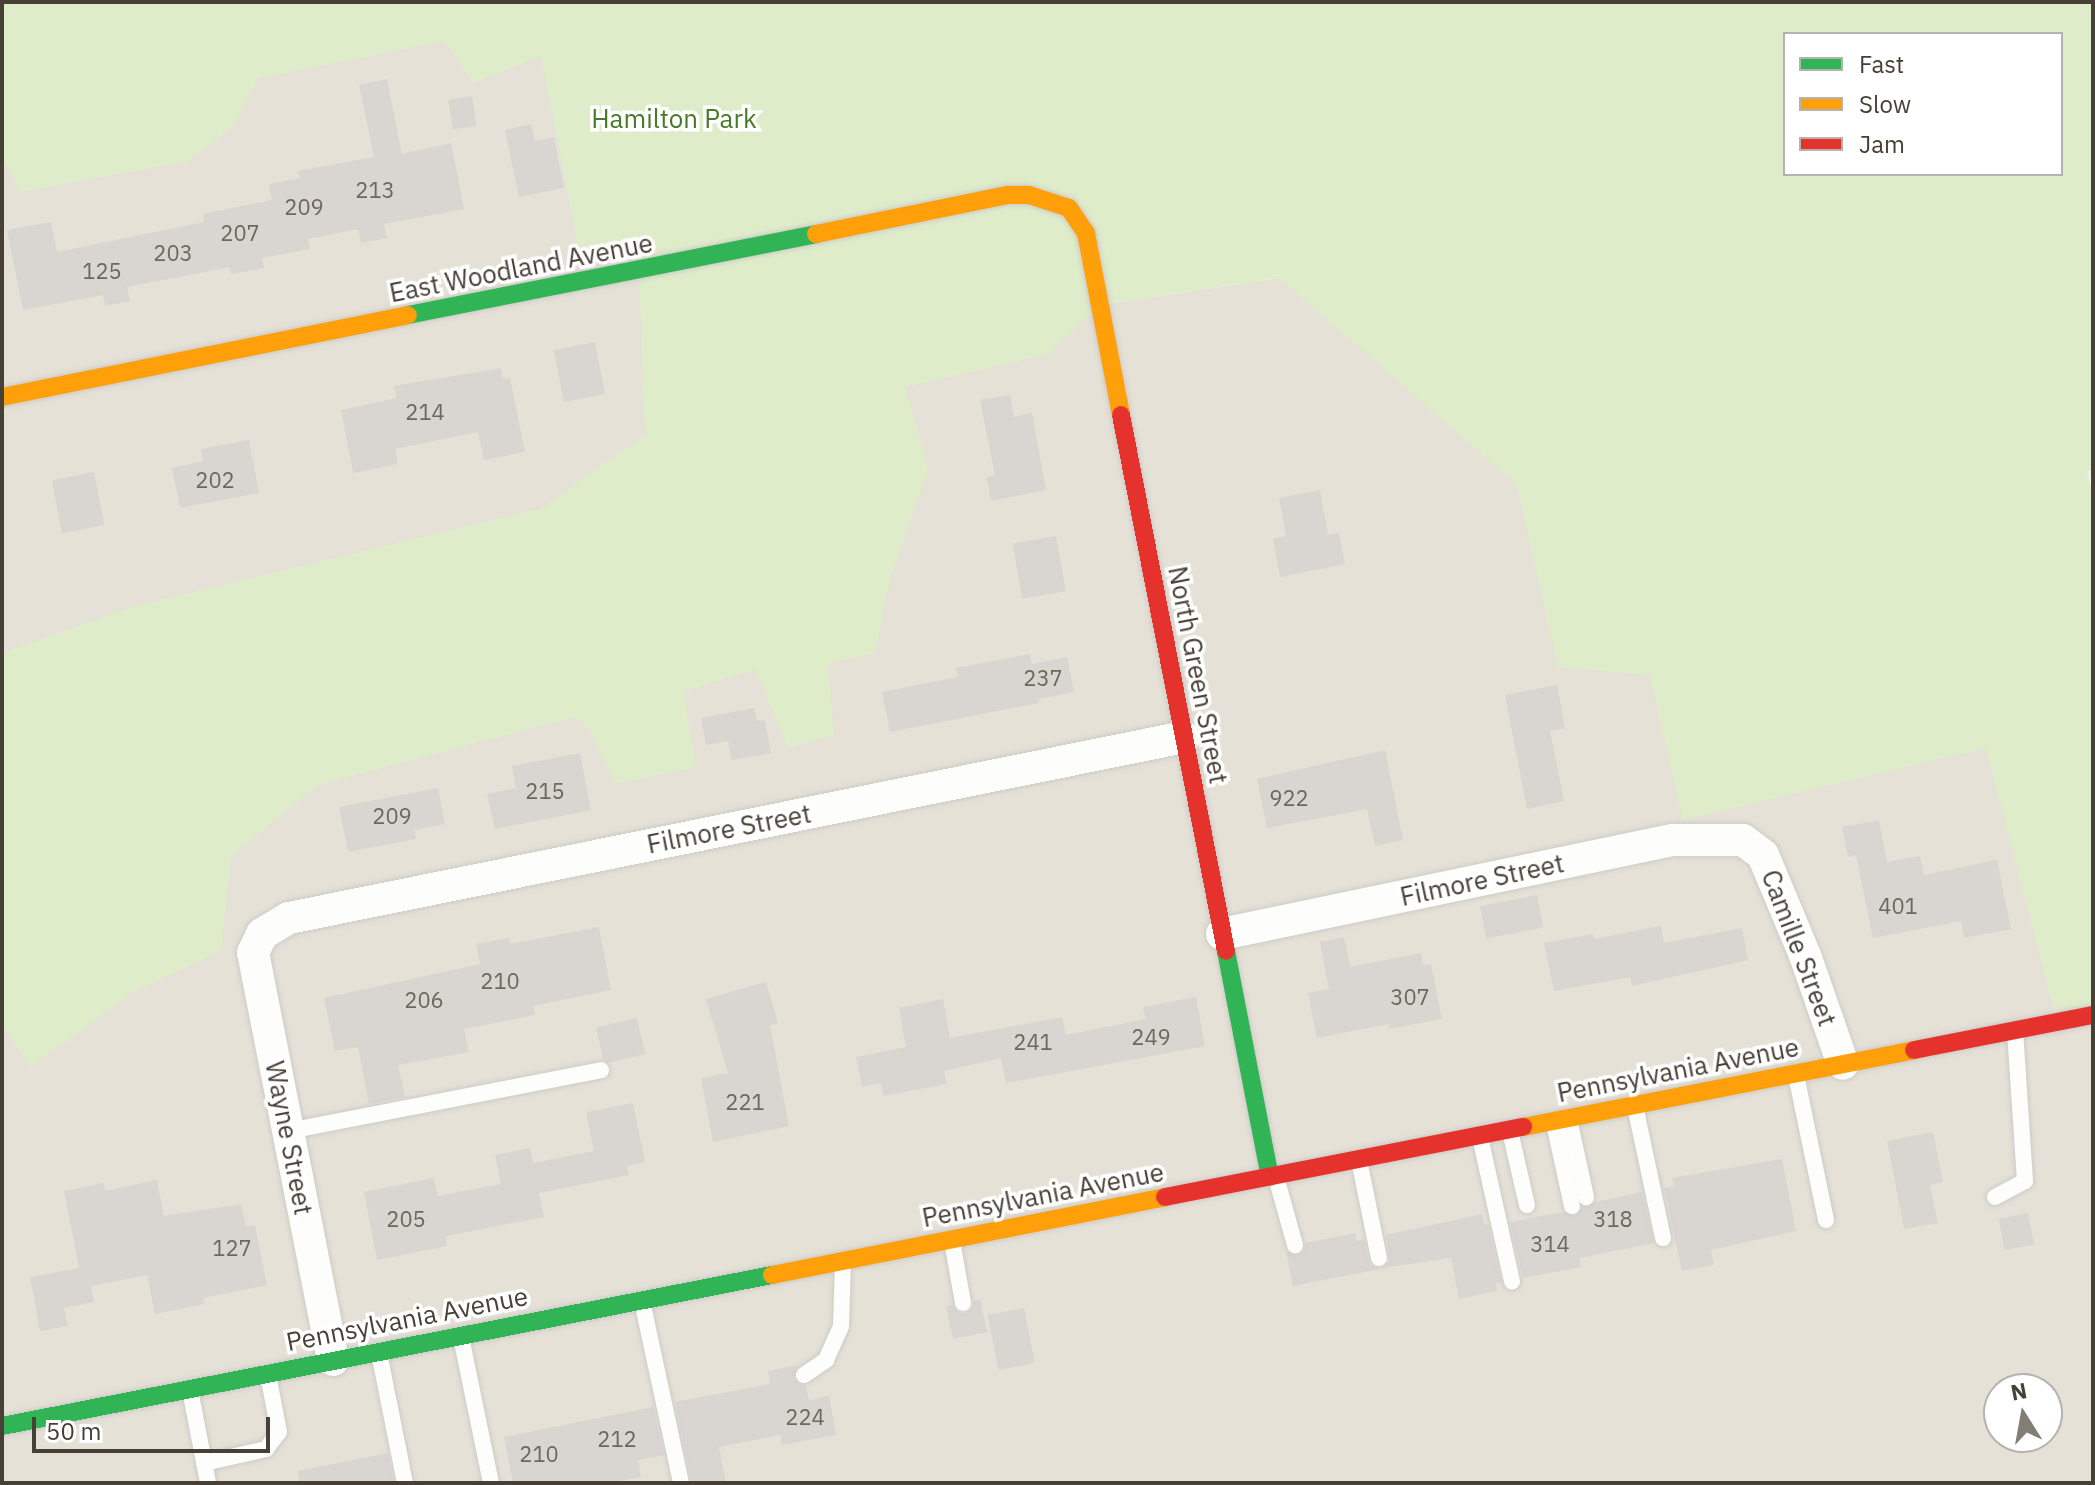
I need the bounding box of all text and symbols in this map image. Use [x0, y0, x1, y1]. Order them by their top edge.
legend [1783, 32, 2063, 176]
text: Fast [1859, 48, 1904, 80]
text: Slow [1859, 88, 1911, 120]
park label: Hamilton Park [591, 103, 757, 135]
text: Jam [1859, 128, 1905, 160]
house number: 213 [355, 177, 395, 203]
house number: 209 [284, 194, 324, 220]
house number: 207 [220, 220, 260, 246]
street label: East Woodland Avenue [387, 227, 655, 309]
house number: 203 [153, 240, 193, 266]
house number: 125 [82, 258, 122, 284]
house number: 214 [405, 399, 445, 425]
house number: 202 [195, 467, 235, 493]
street label: North Green Street [1162, 564, 1234, 786]
house number: 237 [1023, 665, 1063, 691]
house number: 215 [525, 778, 565, 804]
house number: 922 [1269, 785, 1309, 811]
street label: Filmore Street [644, 798, 814, 860]
house number: 209 [372, 803, 412, 829]
street label: Filmore Street [1397, 847, 1567, 913]
street label: Camille Street [1755, 865, 1843, 1031]
house number: 401 [1878, 893, 1918, 919]
house number: 210 [480, 968, 520, 994]
house number: 307 [1390, 984, 1430, 1010]
house number: 206 [404, 987, 444, 1013]
house number: 249 [1131, 1024, 1171, 1050]
house number: 241 [1013, 1029, 1053, 1055]
street label: Pennsylvania Avenue [1554, 1031, 1802, 1109]
street label: Wayne Street [259, 1058, 319, 1218]
house number: 221 [725, 1089, 765, 1115]
street label: Pennsylvania Avenue [919, 1156, 1167, 1234]
house number: 205 [386, 1206, 426, 1232]
house number: 318 [1593, 1206, 1633, 1232]
house number: 314 [1530, 1231, 1570, 1257]
house number: 127 [212, 1235, 252, 1261]
street label: Pennsylvania Avenue [283, 1280, 531, 1358]
north arrow [1983, 1373, 2063, 1453]
text: N [2008, 1375, 2029, 1407]
scale bar [36, 1401, 274, 1451]
house number: 224 [785, 1404, 825, 1430]
text: 50 m [46, 1415, 101, 1447]
house number: 212 [597, 1426, 637, 1452]
house number: 210 [519, 1441, 559, 1467]

